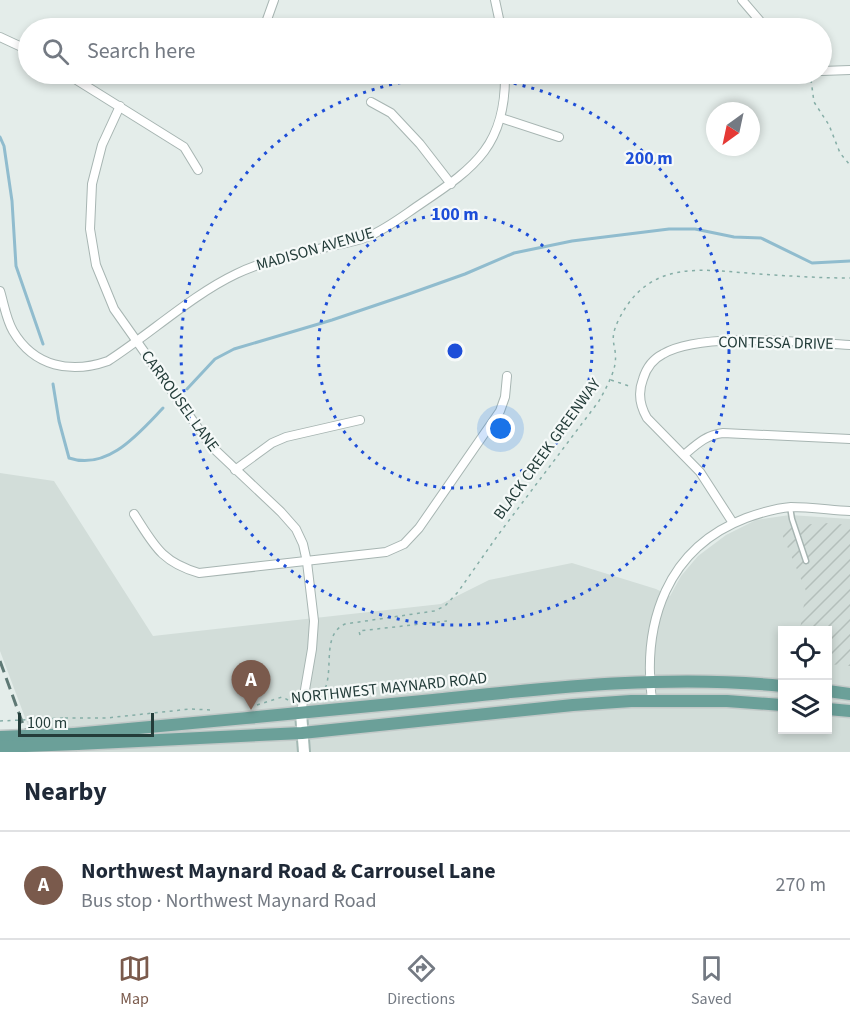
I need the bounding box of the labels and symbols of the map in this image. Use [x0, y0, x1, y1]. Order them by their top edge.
north arrow [706, 102, 760, 156]
text: 200 m [625, 146, 673, 171]
text: 100 m [431, 202, 479, 227]
street label: MADISON AVENUE [254, 222, 376, 276]
street label: CONTESSA DRIVE [718, 331, 834, 355]
centre of rings [445, 341, 465, 361]
street label: CARROUSEL LANE [136, 346, 224, 456]
street label: BLACK CREEK GREENWAY [488, 374, 606, 524]
your location [486, 414, 515, 443]
pin: A [232, 660, 270, 710]
street label: NORTHWEST MAYNARD ROAD [290, 667, 488, 709]
scale bar [18, 710, 154, 738]

